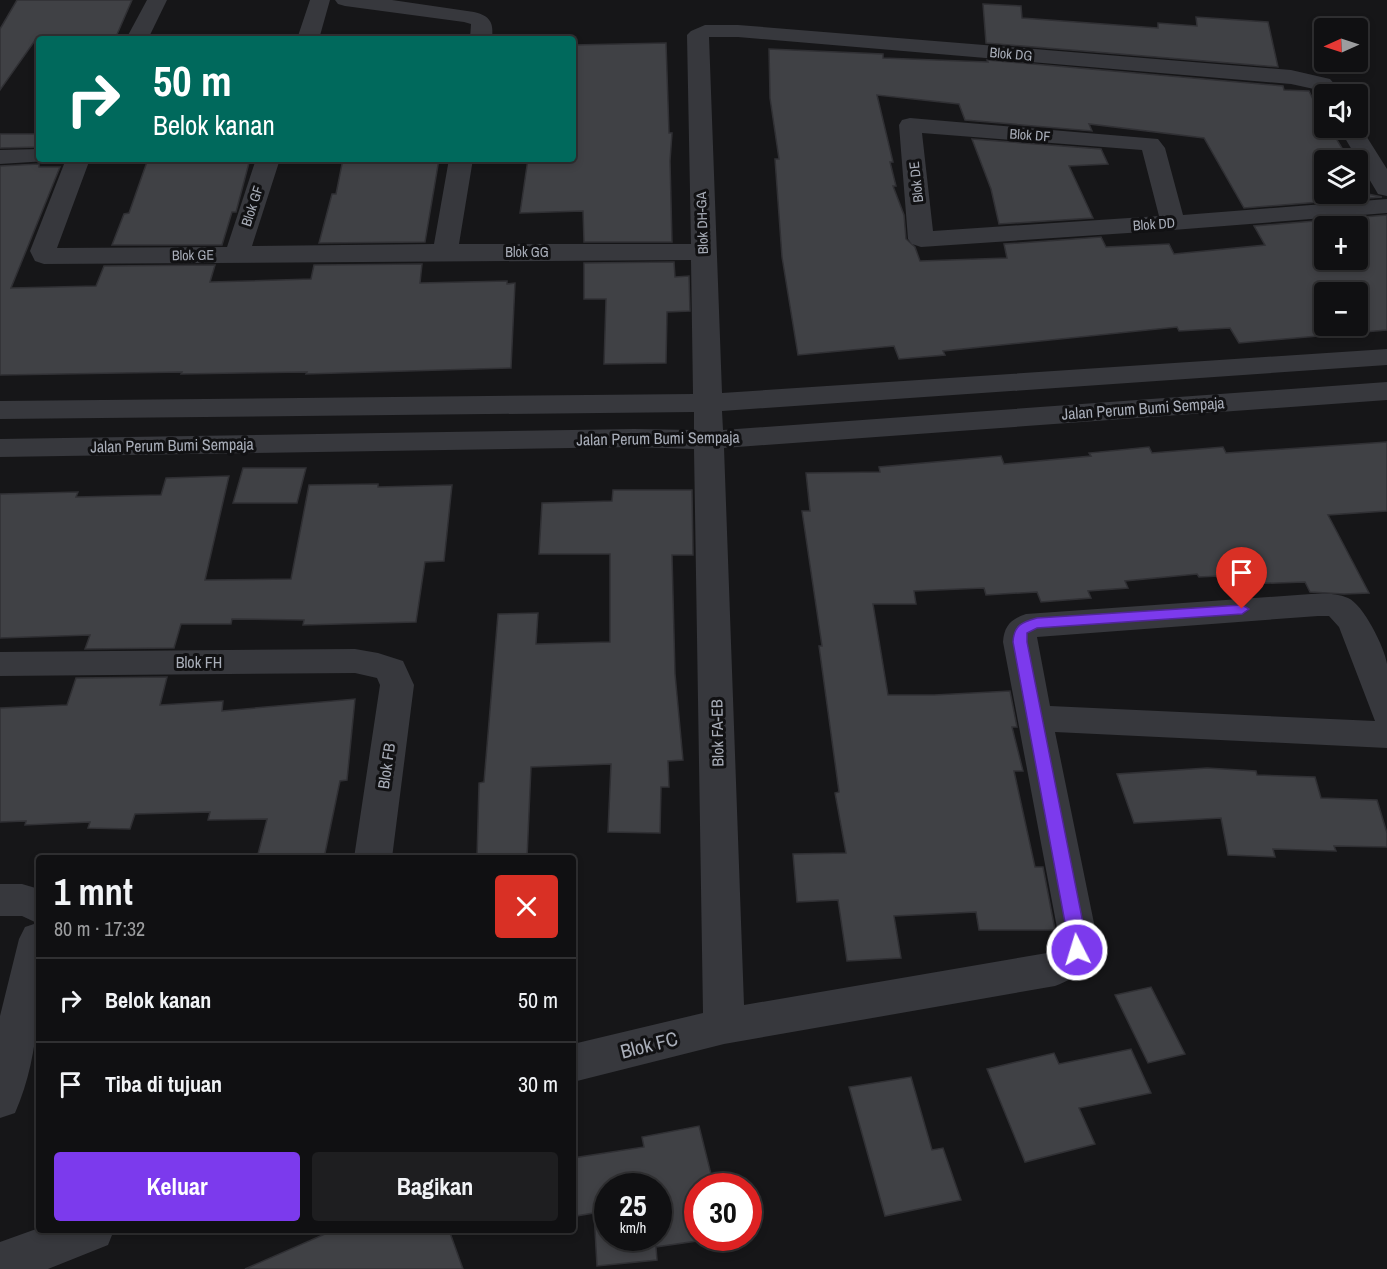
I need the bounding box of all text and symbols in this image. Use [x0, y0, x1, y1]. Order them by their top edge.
north arrow [1314, 18, 1368, 72]
map controls [1314, 18, 1368, 336]
street label: Blok DG [989, 43, 1033, 65]
text: 50 m [153, 53, 232, 109]
icon: right [54, 60, 132, 138]
button: sound [1314, 84, 1368, 138]
text: Belok kanan [153, 107, 275, 143]
street label: Blok DF [1009, 125, 1051, 145]
button: layers [1314, 150, 1368, 204]
street label: Blok DE [905, 160, 927, 204]
street label: Blok GF [237, 183, 267, 229]
street label: Blok DH-GA [692, 191, 712, 255]
street label: Blok DD [1132, 214, 1176, 234]
button: + [1314, 216, 1368, 270]
street label: Blok GG [505, 243, 549, 261]
street label: Blok GE [172, 246, 214, 264]
button: − [1314, 282, 1368, 336]
street label: Jalan Perum Bumi Sempaja [1061, 391, 1226, 425]
street label: Jalan Perum Bumi Sempaja [576, 426, 741, 450]
street label: Jalan Perum Bumi Sempaja [90, 433, 255, 457]
pin [1216, 547, 1267, 609]
icon: arrive [1225, 556, 1258, 589]
street label: Blok FH [176, 651, 222, 673]
street label: Blok FA-EB [705, 699, 729, 767]
street label: Blok FB [372, 741, 400, 790]
text: 1 mnt [54, 868, 133, 916]
button: close [495, 875, 558, 938]
text: 80 m · 17:32 [54, 915, 145, 942]
position arrow [1045, 918, 1109, 982]
icon: right [54, 984, 87, 1017]
text: Belok kanan [105, 985, 211, 1015]
text: 50 m [518, 985, 558, 1015]
street label: Blok FC [617, 1024, 681, 1065]
icon: arrive [54, 1068, 87, 1101]
text: Tiba di tujuan [105, 1069, 222, 1099]
text: 30 m [518, 1069, 558, 1099]
button: Keluar [54, 1152, 300, 1221]
button: Bagikan [312, 1152, 558, 1221]
speed limit sign: 30 [684, 1173, 762, 1251]
text: 25 [619, 1185, 647, 1225]
text: km/h [620, 1217, 646, 1238]

